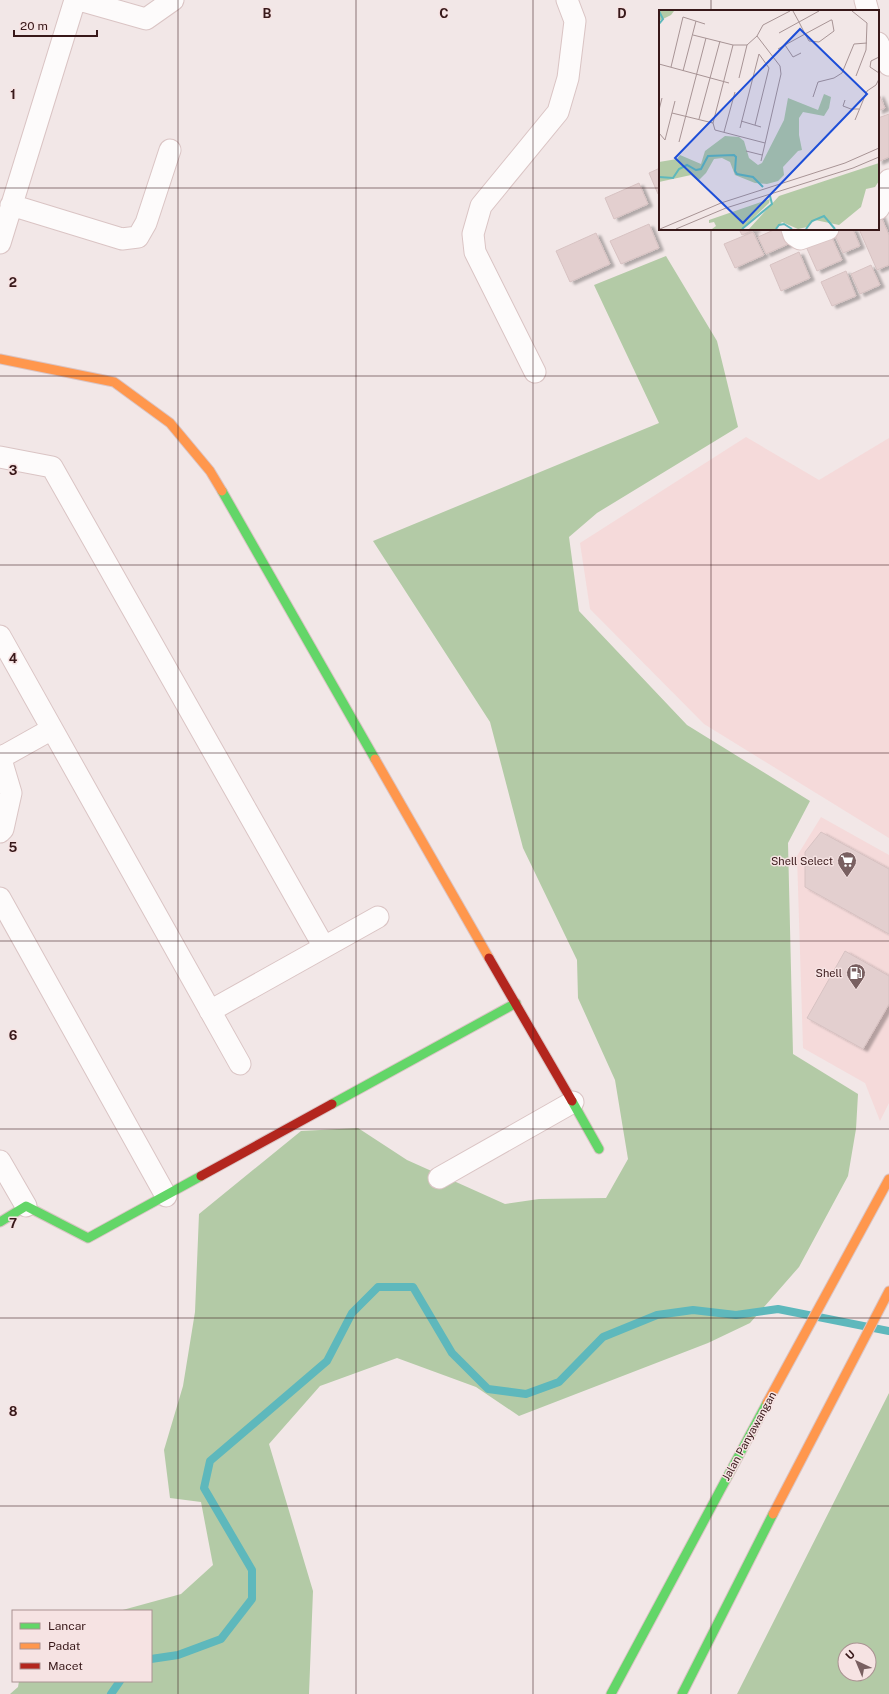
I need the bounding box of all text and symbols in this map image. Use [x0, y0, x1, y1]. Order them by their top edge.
text: B [263, 6, 272, 21]
text: C [439, 6, 449, 21]
text: D [617, 6, 627, 21]
inset map [659, 10, 879, 230]
scale bar [14, 12, 97, 38]
text: 20 m [20, 19, 48, 33]
text: 1 [10, 87, 16, 102]
text: 2 [9, 275, 17, 290]
text: 3 [9, 463, 18, 478]
text: 4 [9, 651, 18, 666]
text: 5 [9, 840, 18, 855]
supermarket icon: Shell Select [836, 850, 858, 878]
place label: Shell Select [771, 855, 833, 867]
fuel station icon: Shell [845, 962, 867, 990]
place label: Shell [816, 967, 842, 979]
text: 6 [9, 1028, 18, 1043]
text: 7 [9, 1216, 17, 1231]
street label: Jalan Panyawangan [720, 1390, 778, 1482]
text: 8 [9, 1404, 18, 1419]
legend [12, 1610, 152, 1682]
text: Lancar [48, 1619, 86, 1633]
text: Padat [48, 1639, 81, 1653]
north arrow [837, 1642, 877, 1682]
text: U [843, 1648, 857, 1662]
text: Macet [48, 1659, 83, 1673]

